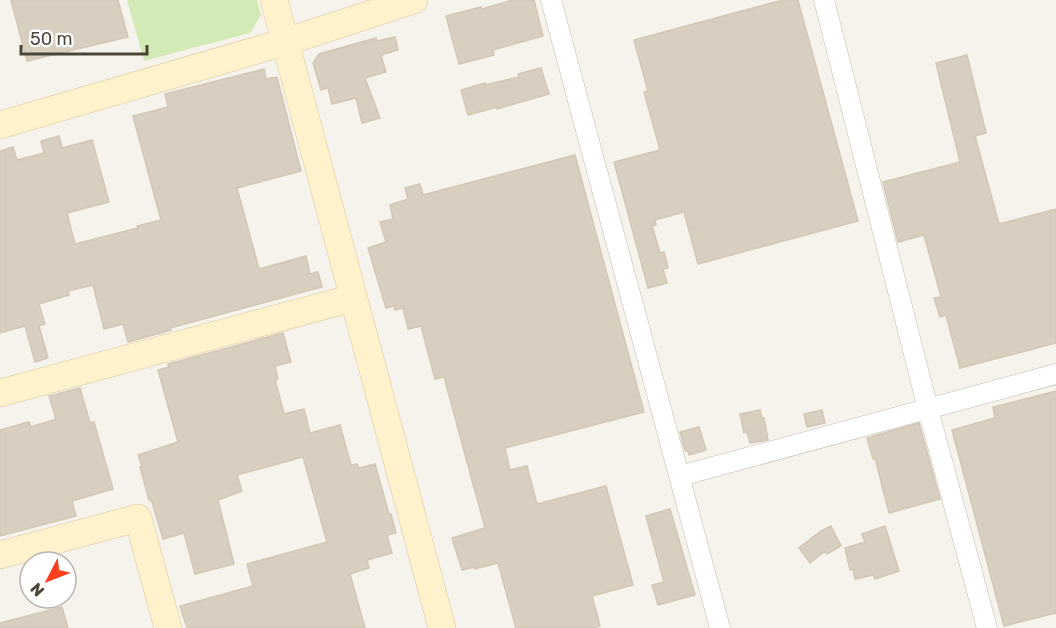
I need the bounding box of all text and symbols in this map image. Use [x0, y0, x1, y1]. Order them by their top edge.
scale bar [21, 18, 147, 56]
text: 50 m [30, 28, 73, 50]
north arrow [18, 550, 78, 610]
text: N [26, 579, 48, 600]

